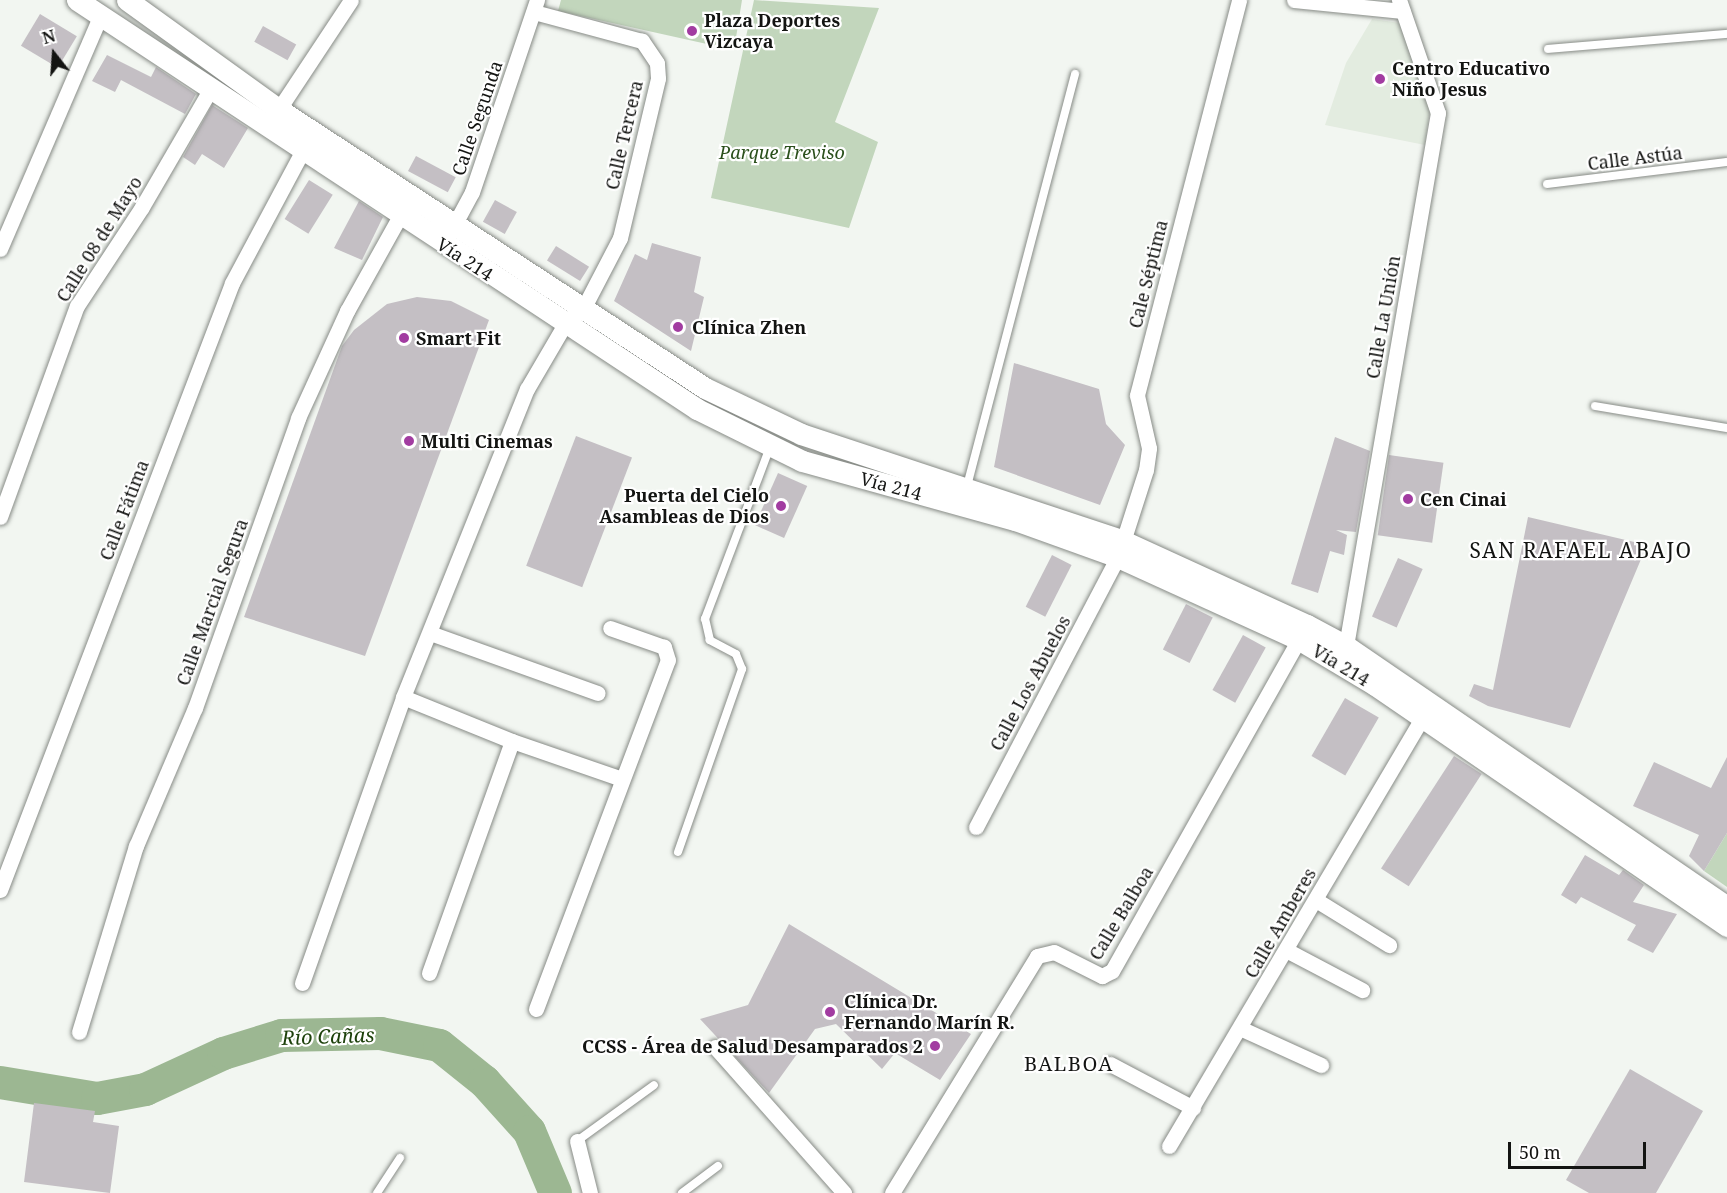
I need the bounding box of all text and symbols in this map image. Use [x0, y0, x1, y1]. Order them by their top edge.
place label: Plaza Deportes Vizcaya [704, 10, 840, 52]
north arrow [24, 24, 84, 84]
text: N [39, 24, 58, 49]
marker: Plaza Deportes Vizcaya [685, 24, 699, 38]
street label: Calle Segunda [447, 58, 507, 178]
place label: Centro Educativo Niño Jesus [1392, 58, 1550, 100]
marker: Centro Educativo Niño Jesus [1373, 72, 1387, 86]
street label: Calle Tercera [601, 78, 647, 192]
park label: Parque Treviso [719, 141, 845, 163]
street label: Calle Astúa [1586, 141, 1684, 175]
street label: Calle 08 de Mayo [52, 172, 146, 306]
street label: Cale Séptima [1124, 218, 1172, 330]
street label: Vía 214 [433, 233, 497, 285]
street label: Calle La Unión [1362, 254, 1404, 380]
place label: Clínica Zhen [692, 316, 806, 338]
marker: Clínica Zhen [669, 318, 687, 336]
place label: Smart Fit [416, 327, 501, 349]
marker: Smart Fit [397, 331, 411, 345]
place label: Multi Cinemas [421, 430, 553, 452]
marker: Multi Cinemas [402, 434, 416, 448]
street label: Calle Fátima [95, 457, 153, 563]
street label: Vía 214 [858, 467, 924, 505]
place label: Puerta del Cielo Asambleas de Dios [599, 485, 769, 528]
place label: Cen Cinai [1420, 488, 1507, 510]
marker: Cen Cinai [1401, 492, 1415, 506]
marker: Puerta del Cielo Asambleas de Dios [774, 499, 788, 513]
street label: Calle Marcial Segura [172, 516, 252, 688]
district label: SAN RAFAEL ABAJO [1469, 537, 1693, 563]
street label: Calle Los Abuelos [985, 612, 1075, 754]
street label: Vía 214 [1308, 640, 1374, 690]
street label: Calle Balboa [1085, 862, 1157, 964]
street label: Calle Amberes [1240, 864, 1320, 982]
place label: Clínica Dr. Fernando Marín R. [844, 991, 1015, 1034]
marker: Clínica Dr. Fernando Marín R. [821, 1003, 839, 1021]
water label: Río Cañas [281, 1022, 375, 1050]
place label: CCSS - Área de Salud Desamparados 2 [582, 1035, 923, 1057]
marker: CCSS - Área de Salud Desamparados 2 [928, 1039, 942, 1053]
district label: BALBOA [1024, 1051, 1114, 1075]
scale bar [1511, 1130, 1649, 1168]
text: 50 m [1519, 1140, 1561, 1164]

